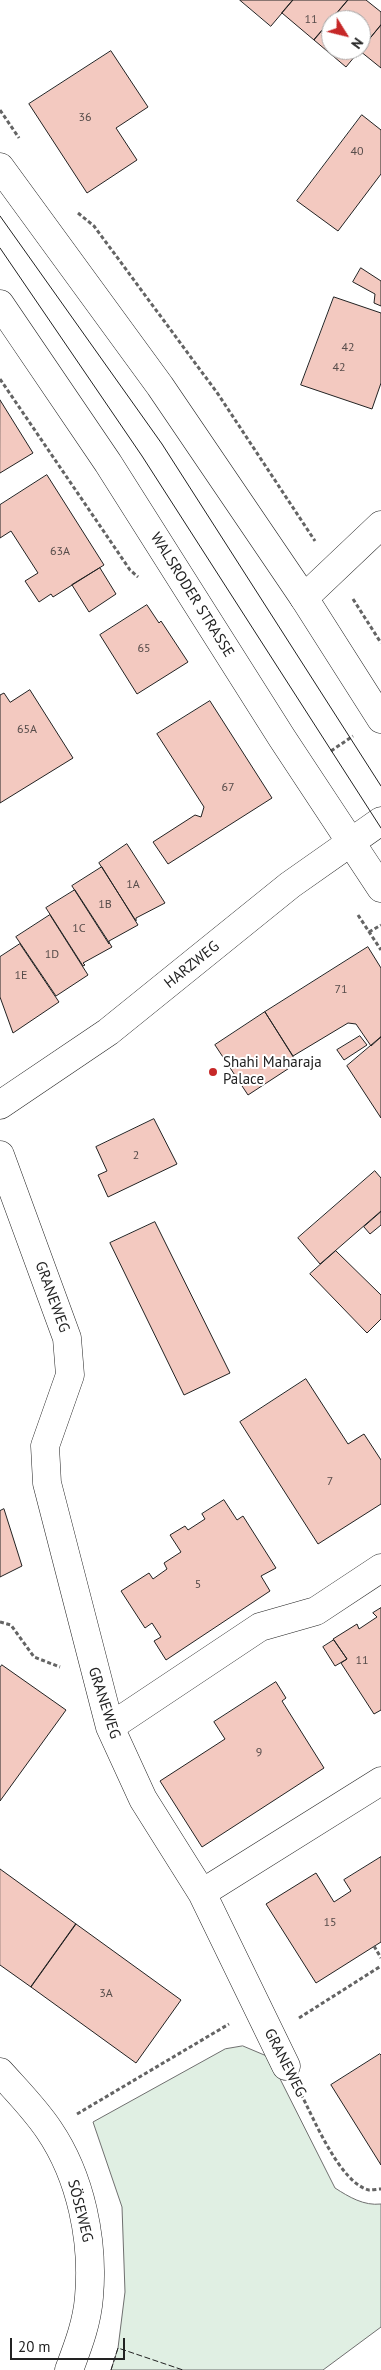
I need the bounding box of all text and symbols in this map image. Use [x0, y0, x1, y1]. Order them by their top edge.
north arrow [321, 10, 371, 60]
house number: 11 [304, 13, 318, 27]
text: N [347, 34, 367, 52]
house number: 36 [78, 111, 92, 125]
house number: 40 [350, 145, 364, 159]
house number: 42 [341, 341, 355, 355]
house number: 42 [332, 361, 346, 375]
street label: WALSRODER STRASSE [146, 529, 238, 661]
house number: 63A [50, 545, 70, 559]
house number: 65 [137, 642, 151, 656]
house number: 65A [17, 723, 37, 737]
house number: 67 [221, 781, 235, 795]
house number: 1A [126, 878, 140, 892]
house number: 1B [98, 898, 112, 912]
house number: 1C [72, 922, 86, 936]
street label: HARZWEG [161, 937, 223, 993]
house number: 1D [45, 948, 59, 962]
house number: 1E [15, 969, 27, 983]
house number: 71 [334, 983, 348, 997]
place label: Shahi Maharaja Palace [223, 1054, 322, 1089]
marker: Shahi Maharaja Palace [207, 1066, 219, 1078]
house number: 2 [133, 1149, 139, 1163]
street label: GRANEWEG [31, 1259, 73, 1335]
house number: 7 [327, 1475, 333, 1489]
house number: 5 [195, 1578, 201, 1592]
house number: 11 [355, 1654, 369, 1668]
street label: GRANEWEG [84, 1665, 124, 1741]
house number: 9 [256, 1746, 262, 1760]
house number: 15 [323, 1916, 337, 1930]
house number: 3A [99, 1987, 113, 2001]
street label: GRANEWEG [260, 2026, 310, 2100]
street label: SÖSEWEG [64, 2178, 96, 2244]
scale bar [12, 2328, 128, 2360]
text: 20 m [18, 2337, 51, 2356]

